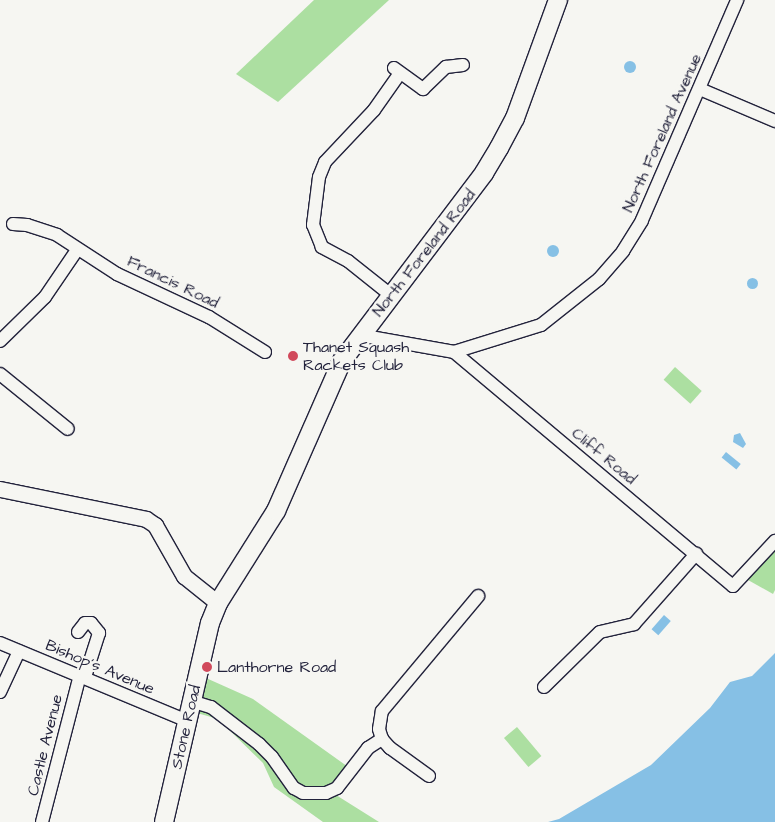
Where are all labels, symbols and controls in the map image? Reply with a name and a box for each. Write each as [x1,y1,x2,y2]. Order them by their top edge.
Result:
street label: North Foreland Avenue [618,51,706,215]
street label: North Foreland Road [368,186,480,320]
street label: Francis Road [124,252,222,312]
place label: Thanet Squash Rackets Club [303,337,409,375]
marker: Thanet Squash Rackets Club [287,350,299,362]
street label: Cliff Road [568,423,640,489]
street label: Bishop's Avenue [43,635,157,699]
place label: Lanthorne Road [217,657,336,677]
marker: Lanthorne Road [201,661,213,673]
street label: Stone Road [167,683,205,771]
street label: Castle Avenue [23,692,67,798]

